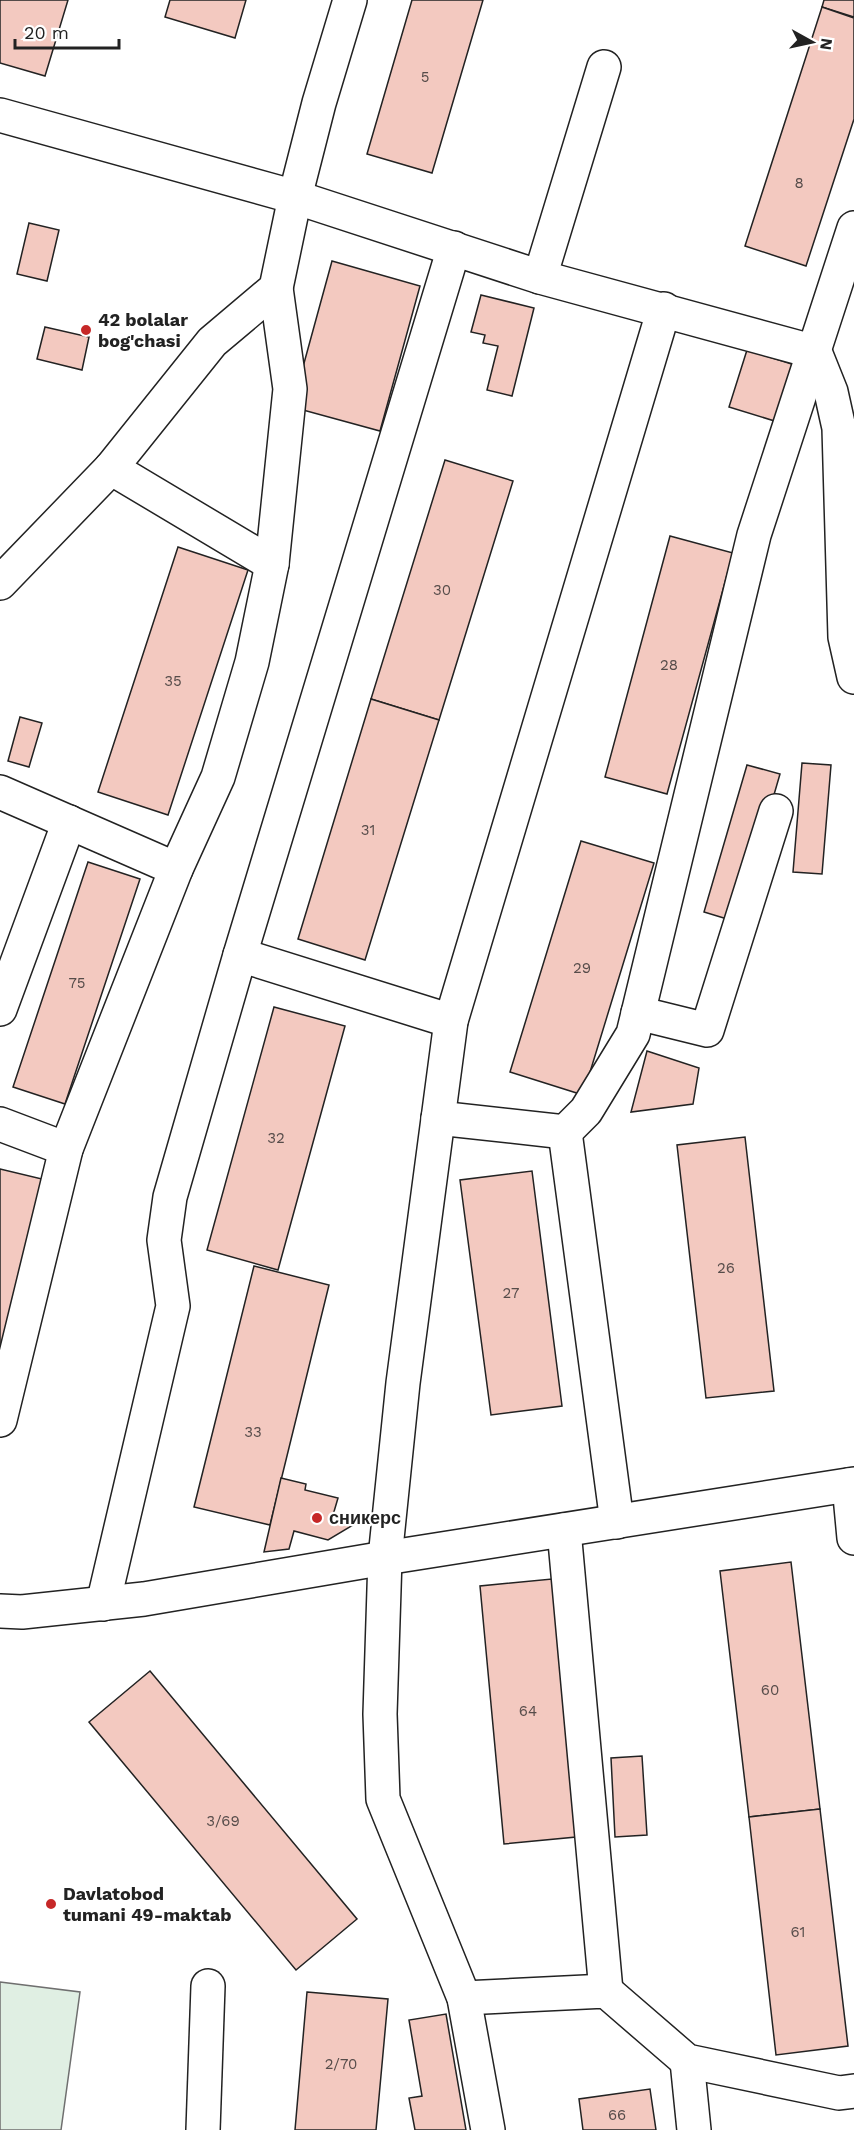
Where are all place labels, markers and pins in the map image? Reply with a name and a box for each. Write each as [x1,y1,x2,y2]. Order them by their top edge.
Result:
place label: 42 bolalar bog'chasi [98,309,188,351]
marker: 42 bolalar bog'chasi [79,323,93,337]
place label: сникерс [329,1507,401,1528]
marker: сникерс [310,1511,324,1525]
place label: Davlatobod tumani 49-maktab [63,1883,231,1925]
marker: Davlatobod tumani 49-maktab [44,1897,58,1911]

